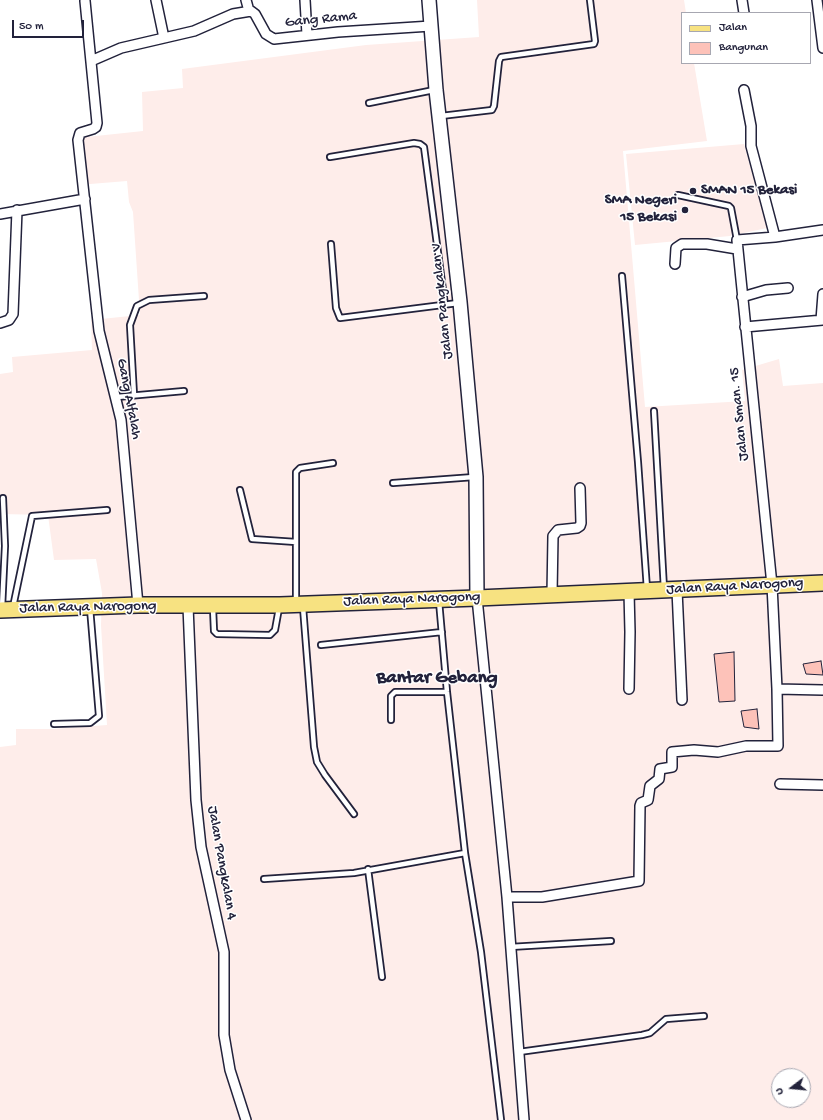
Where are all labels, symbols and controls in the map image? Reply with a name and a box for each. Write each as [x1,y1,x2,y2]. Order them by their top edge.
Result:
street label: Gang Rama [284,7,358,33]
scale bar [14,12,86,38]
legend [681,12,811,64]
text: 50 m [19,20,44,34]
text: Jalan [719,21,747,35]
text: Bangunan [719,41,768,55]
place label: SMAN 15 Bekasi [701,182,797,200]
marker: SMAN 15 Bekasi [688,186,698,196]
place label: SMA Negeri 15 Bekasi [605,192,677,227]
marker: SMA Negeri 15 Bekasi [680,205,690,215]
street label: Jalan Pangkalan V [428,242,458,360]
street label: Gang Alfalah [111,357,145,441]
street label: Jalan Sman. 15 [726,366,754,462]
street label: Jalan Raya Narogong [666,574,804,600]
street label: Jalan Raya Narogong [343,589,481,611]
street label: Jalan Raya Narogong [19,598,157,618]
district label: Bantar Gebang [376,668,498,690]
street label: Jalan Pangkalan 4 [202,805,240,921]
north arrow [771,1068,811,1108]
text: U [774,1086,787,1096]

